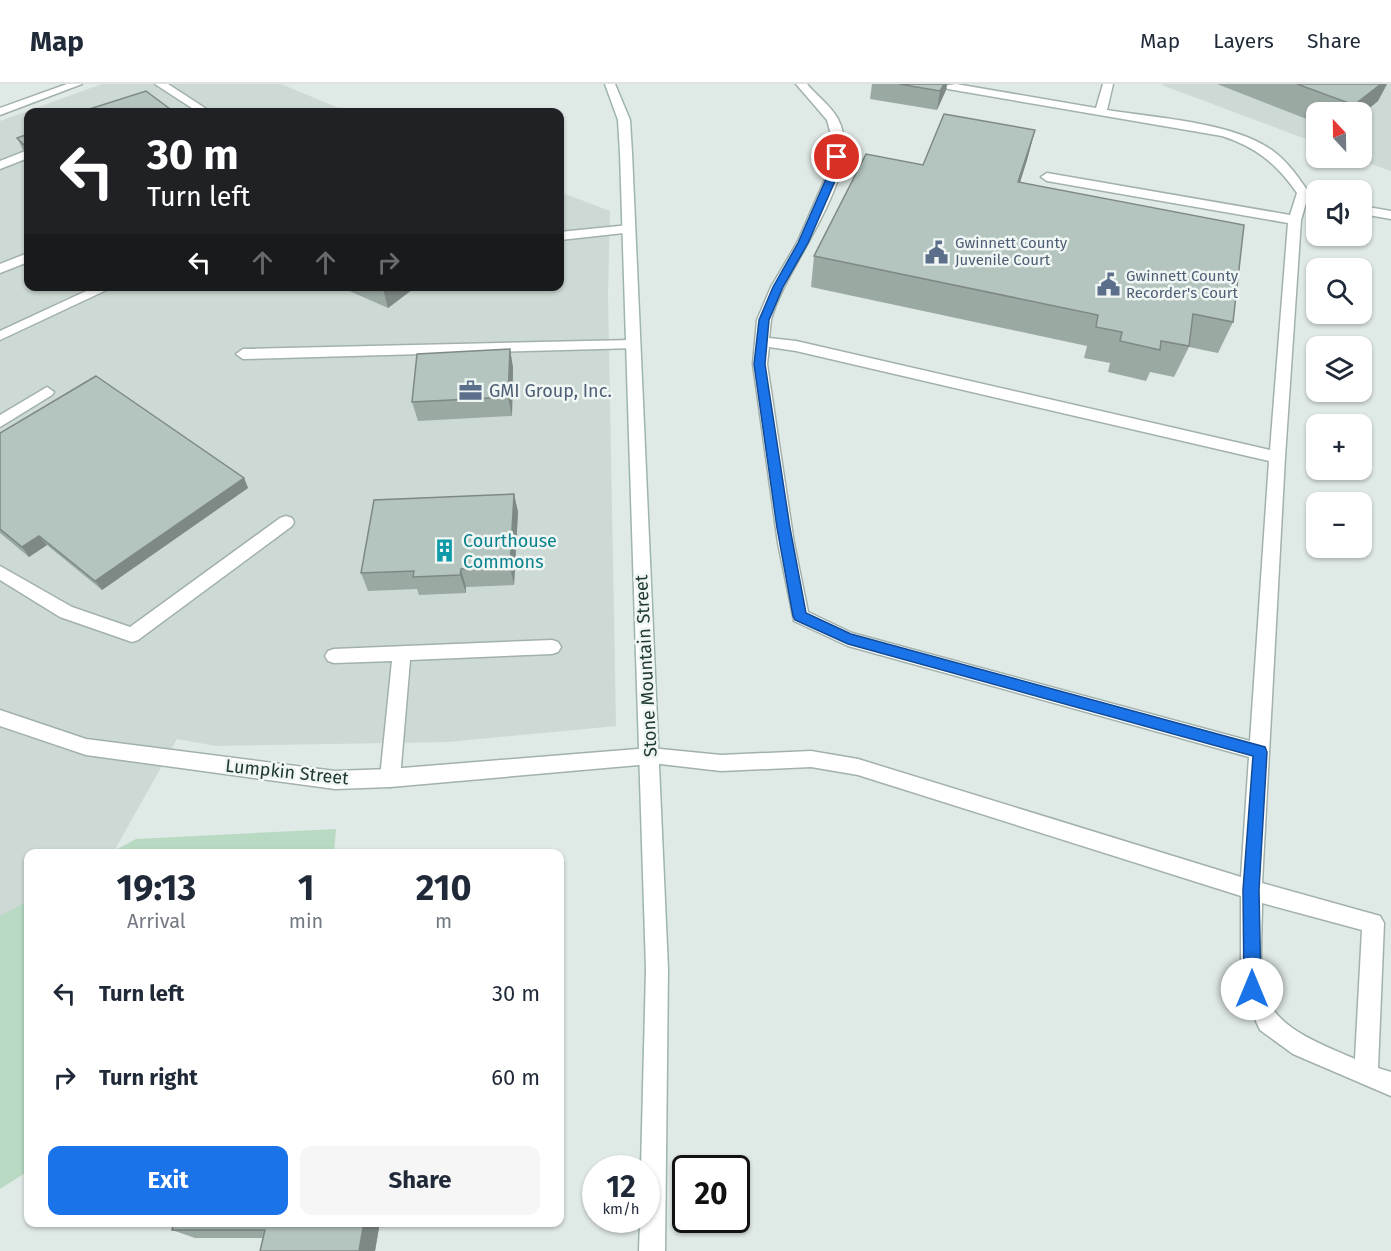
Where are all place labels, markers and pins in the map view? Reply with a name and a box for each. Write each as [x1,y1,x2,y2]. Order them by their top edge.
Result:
pin [811,131,862,182]
place label: Gwinnett County Juvenile Court [955,234,1068,269]
public building icon: Gwinnett County Juvenile Court [924,239,950,265]
place label: Gwinnett County Recorder's Court [1126,267,1239,302]
public building icon: Gwinnett County Recorder's Court [1095,272,1121,298]
office icon: GMI Group, Inc. [458,378,484,404]
place label: GMI Group, Inc. [489,380,612,402]
place label: Courthouse Commons [463,530,557,573]
building icon: Courthouse Commons [432,538,458,564]

